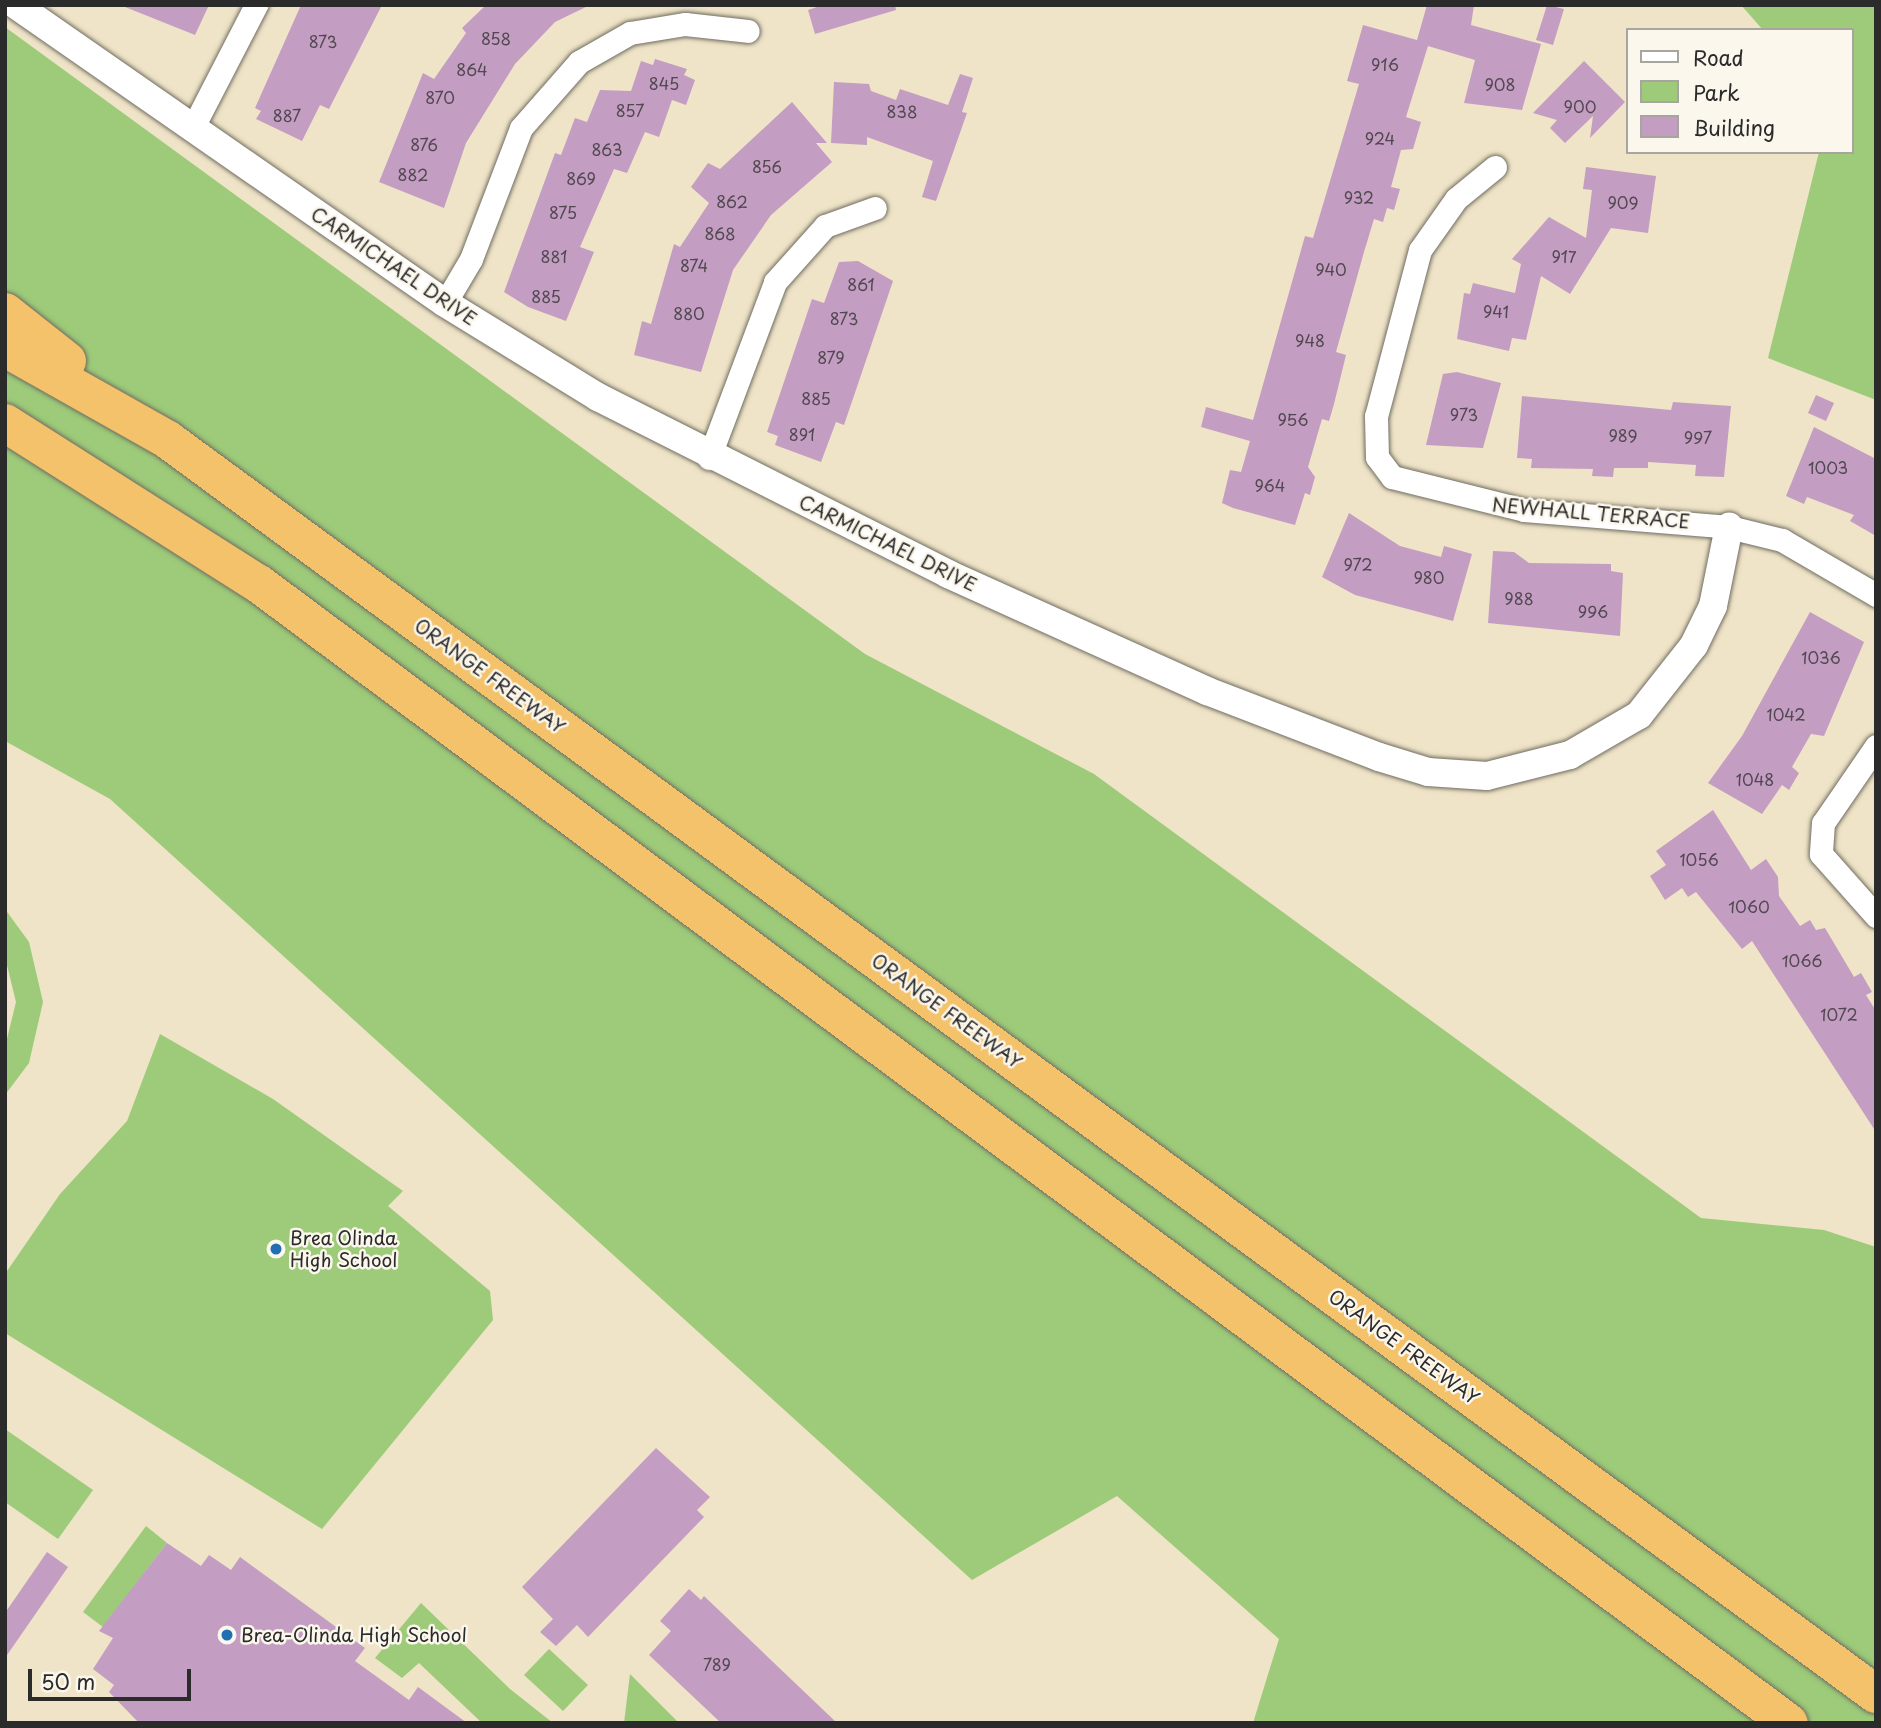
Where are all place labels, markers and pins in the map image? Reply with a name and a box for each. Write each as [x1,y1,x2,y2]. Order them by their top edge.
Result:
place label: Brea Olinda High School [290,1227,399,1271]
marker: Brea Olinda High School [268,1241,284,1257]
place label: Brea-Olinda High School [241,1624,467,1646]
marker: Brea-Olinda High School [219,1627,235,1643]

